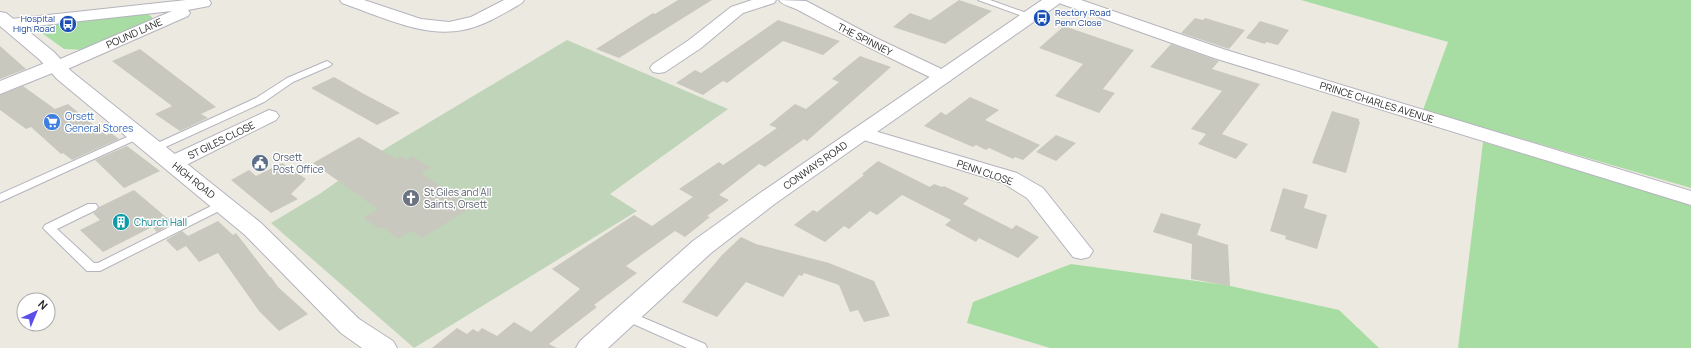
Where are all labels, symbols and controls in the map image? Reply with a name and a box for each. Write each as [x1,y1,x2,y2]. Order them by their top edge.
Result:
place label: Rectory Road Penn Close [1055,6,1111,29]
bus stop icon: Rectory Road Penn Close [1032,8,1052,28]
place label: Hospital High Road [13,12,55,35]
bus stop icon: Hospital High Road [58,14,78,34]
street label: POUND LANE [104,14,164,52]
street label: THE SPINNEY [835,19,895,59]
street label: PRINCE CHARLES AVENUE [1318,78,1436,126]
place label: Orsett General Stores [65,109,133,135]
supermarket icon: Orsett General Stores [42,112,62,132]
street label: ST GILES CLOSE [185,118,257,162]
street label: CONWAYS ROAD [780,137,850,192]
place label: Orsett Post Office [273,150,324,176]
public building icon: Orsett Post Office [250,153,270,173]
street label: PENN CLOSE [955,156,1015,188]
street label: HIGH ROAD [170,158,219,202]
place label: St Giles and All Saints, Orsett [424,185,491,211]
church icon: St Giles and All Saints, Orsett [401,188,421,208]
building icon: Church Hall [111,212,131,232]
place label: Church Hall [134,215,187,229]
north arrow [16,292,56,332]
text: N [35,296,51,313]

